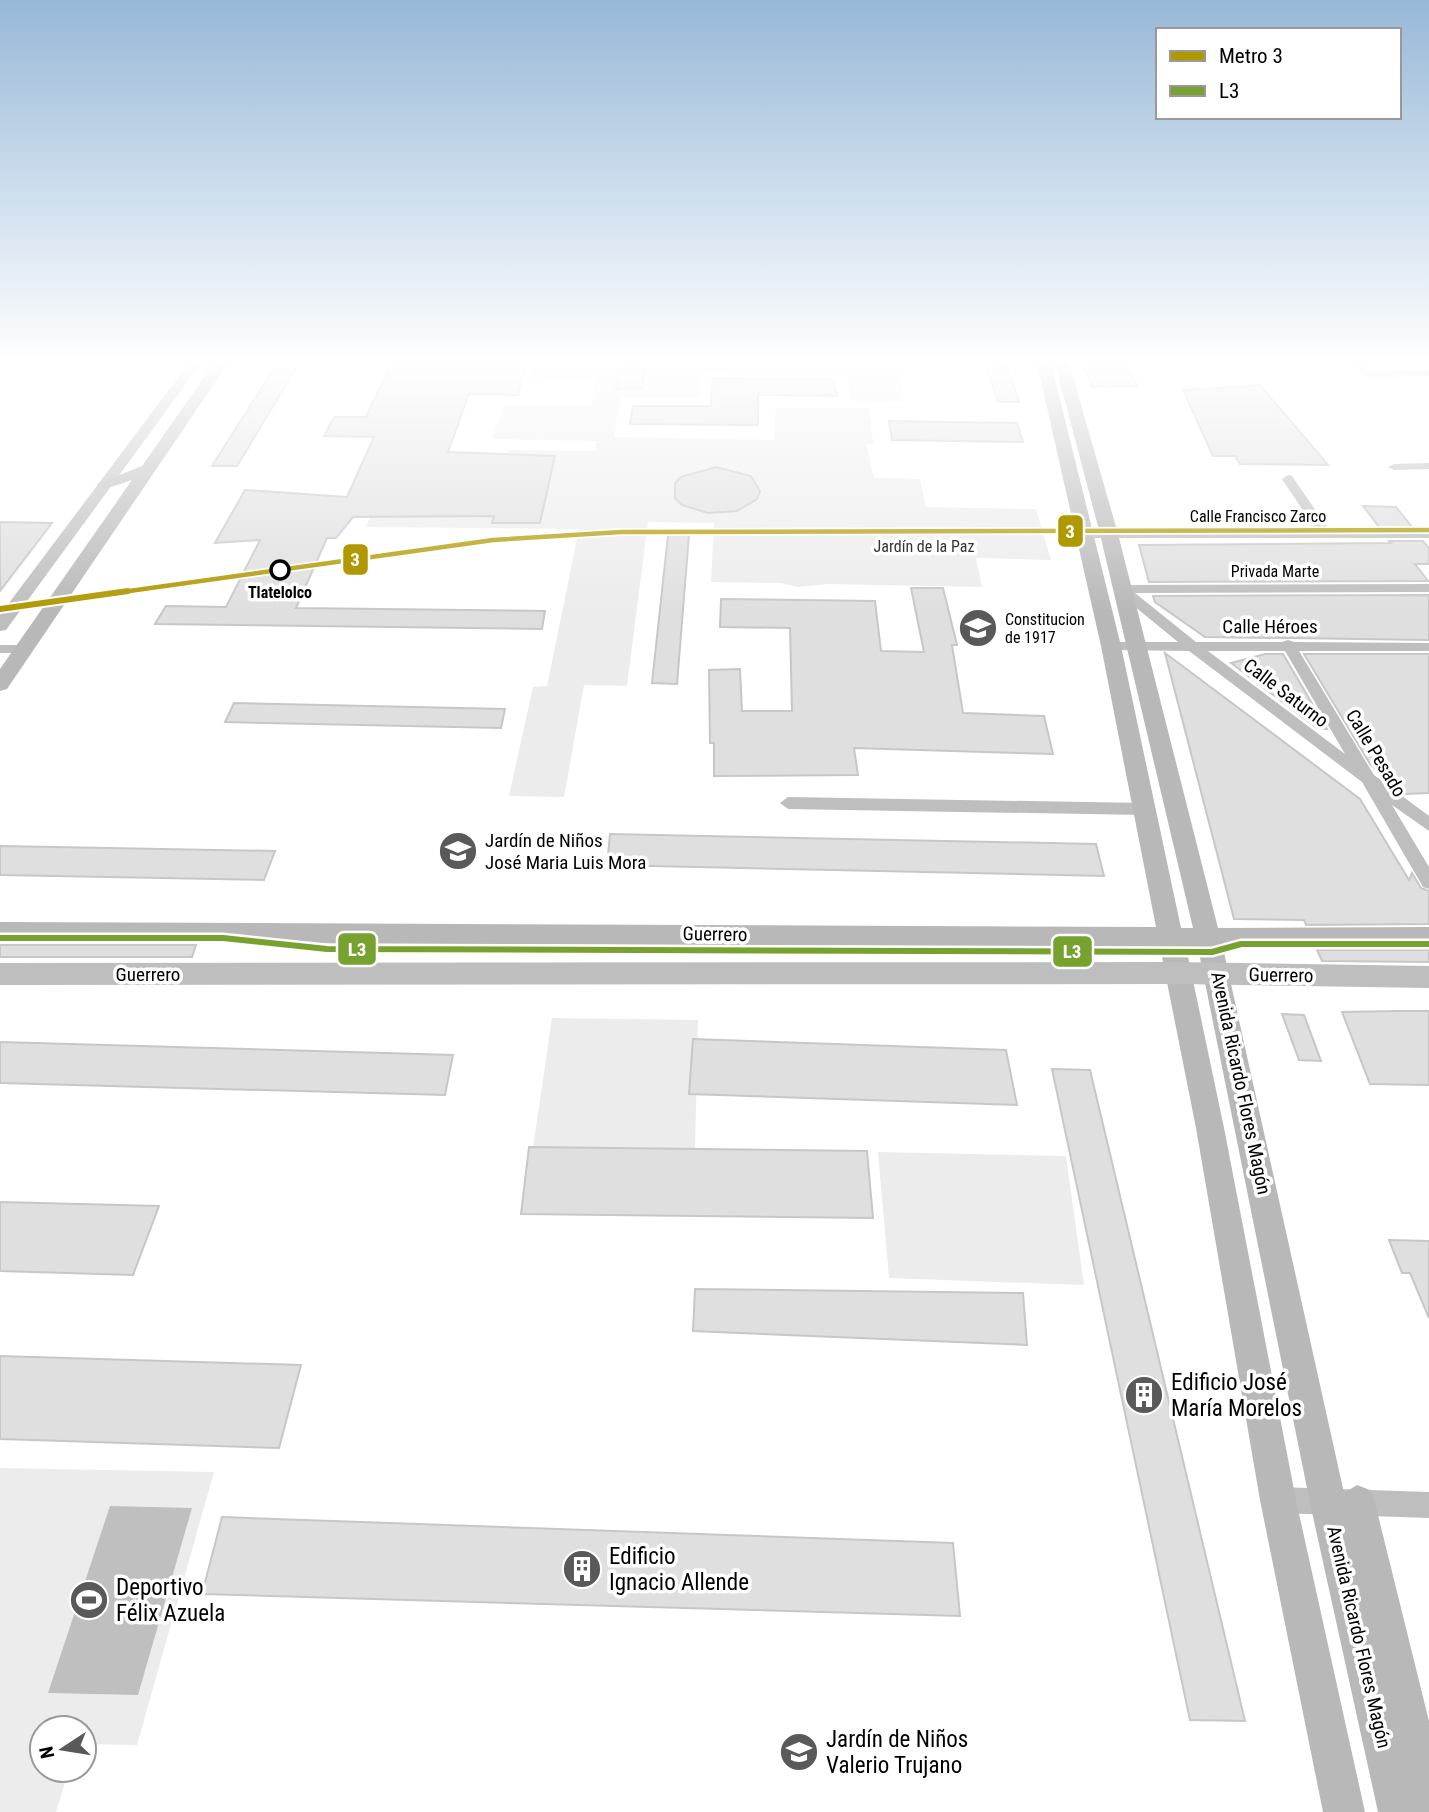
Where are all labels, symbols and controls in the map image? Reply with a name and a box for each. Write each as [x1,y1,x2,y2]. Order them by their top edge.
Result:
legend [1156,28,1401,119]
text: Metro 3 [1219,44,1283,68]
text: L3 [1219,79,1239,103]
street label: Calle Francisco Zarco [1190,507,1326,526]
line badge: 3 [1057,514,1084,548]
text: 3 [1065,520,1075,543]
park label: Jardín de la Paz [874,537,974,556]
line badge: 3 [342,543,369,576]
text: 3 [350,548,360,571]
marker: Tlatelolco [270,560,290,580]
street label: Privada Marte [1231,562,1319,581]
place label: Tlatelolco [248,583,312,602]
school or university icon: Constitucion de 1917 [957,607,999,649]
place label: Constitucion de 1917 [1005,610,1085,647]
street label: Calle Héroes [1222,615,1318,638]
street label: Calle Saturno [1239,654,1333,732]
street label: Calle Pesado [1341,705,1411,801]
place label: Jardín de Niños José Maria Luis Mora [485,829,646,874]
school or university icon: Jardín de Niños José Maria Luis Mora [437,830,479,872]
street label: Guerrero [682,922,748,946]
line badge: L3 [337,932,377,966]
line badge: L3 [1052,935,1093,968]
text: L3 [348,938,366,961]
text: L3 [1063,940,1081,963]
street label: Guerrero [116,963,180,986]
street label: Guerrero [1248,963,1314,987]
street label: Avenida Ricardo Flores Magón [1206,969,1276,1197]
place label: Edificio José María Morelos [1171,1369,1302,1422]
building icon: Edificio José María Morelos [1123,1374,1165,1416]
street label: Avenida Ricardo Flores Magón [1322,1524,1396,1750]
place label: Edificio Ignacio Allende [609,1543,749,1596]
building icon: Edificio Ignacio Allende [561,1548,603,1590]
place label: Deportivo Félix Azuela [116,1574,225,1627]
sports icon: Deportivo Félix Azuela [68,1579,110,1621]
north arrow [28,1714,98,1784]
place label: Jardín de Niños Valerio Trujano [826,1726,968,1779]
school or university icon: Jardín de Niños Valerio Trujano [778,1731,820,1773]
text: N [34,1744,59,1761]

